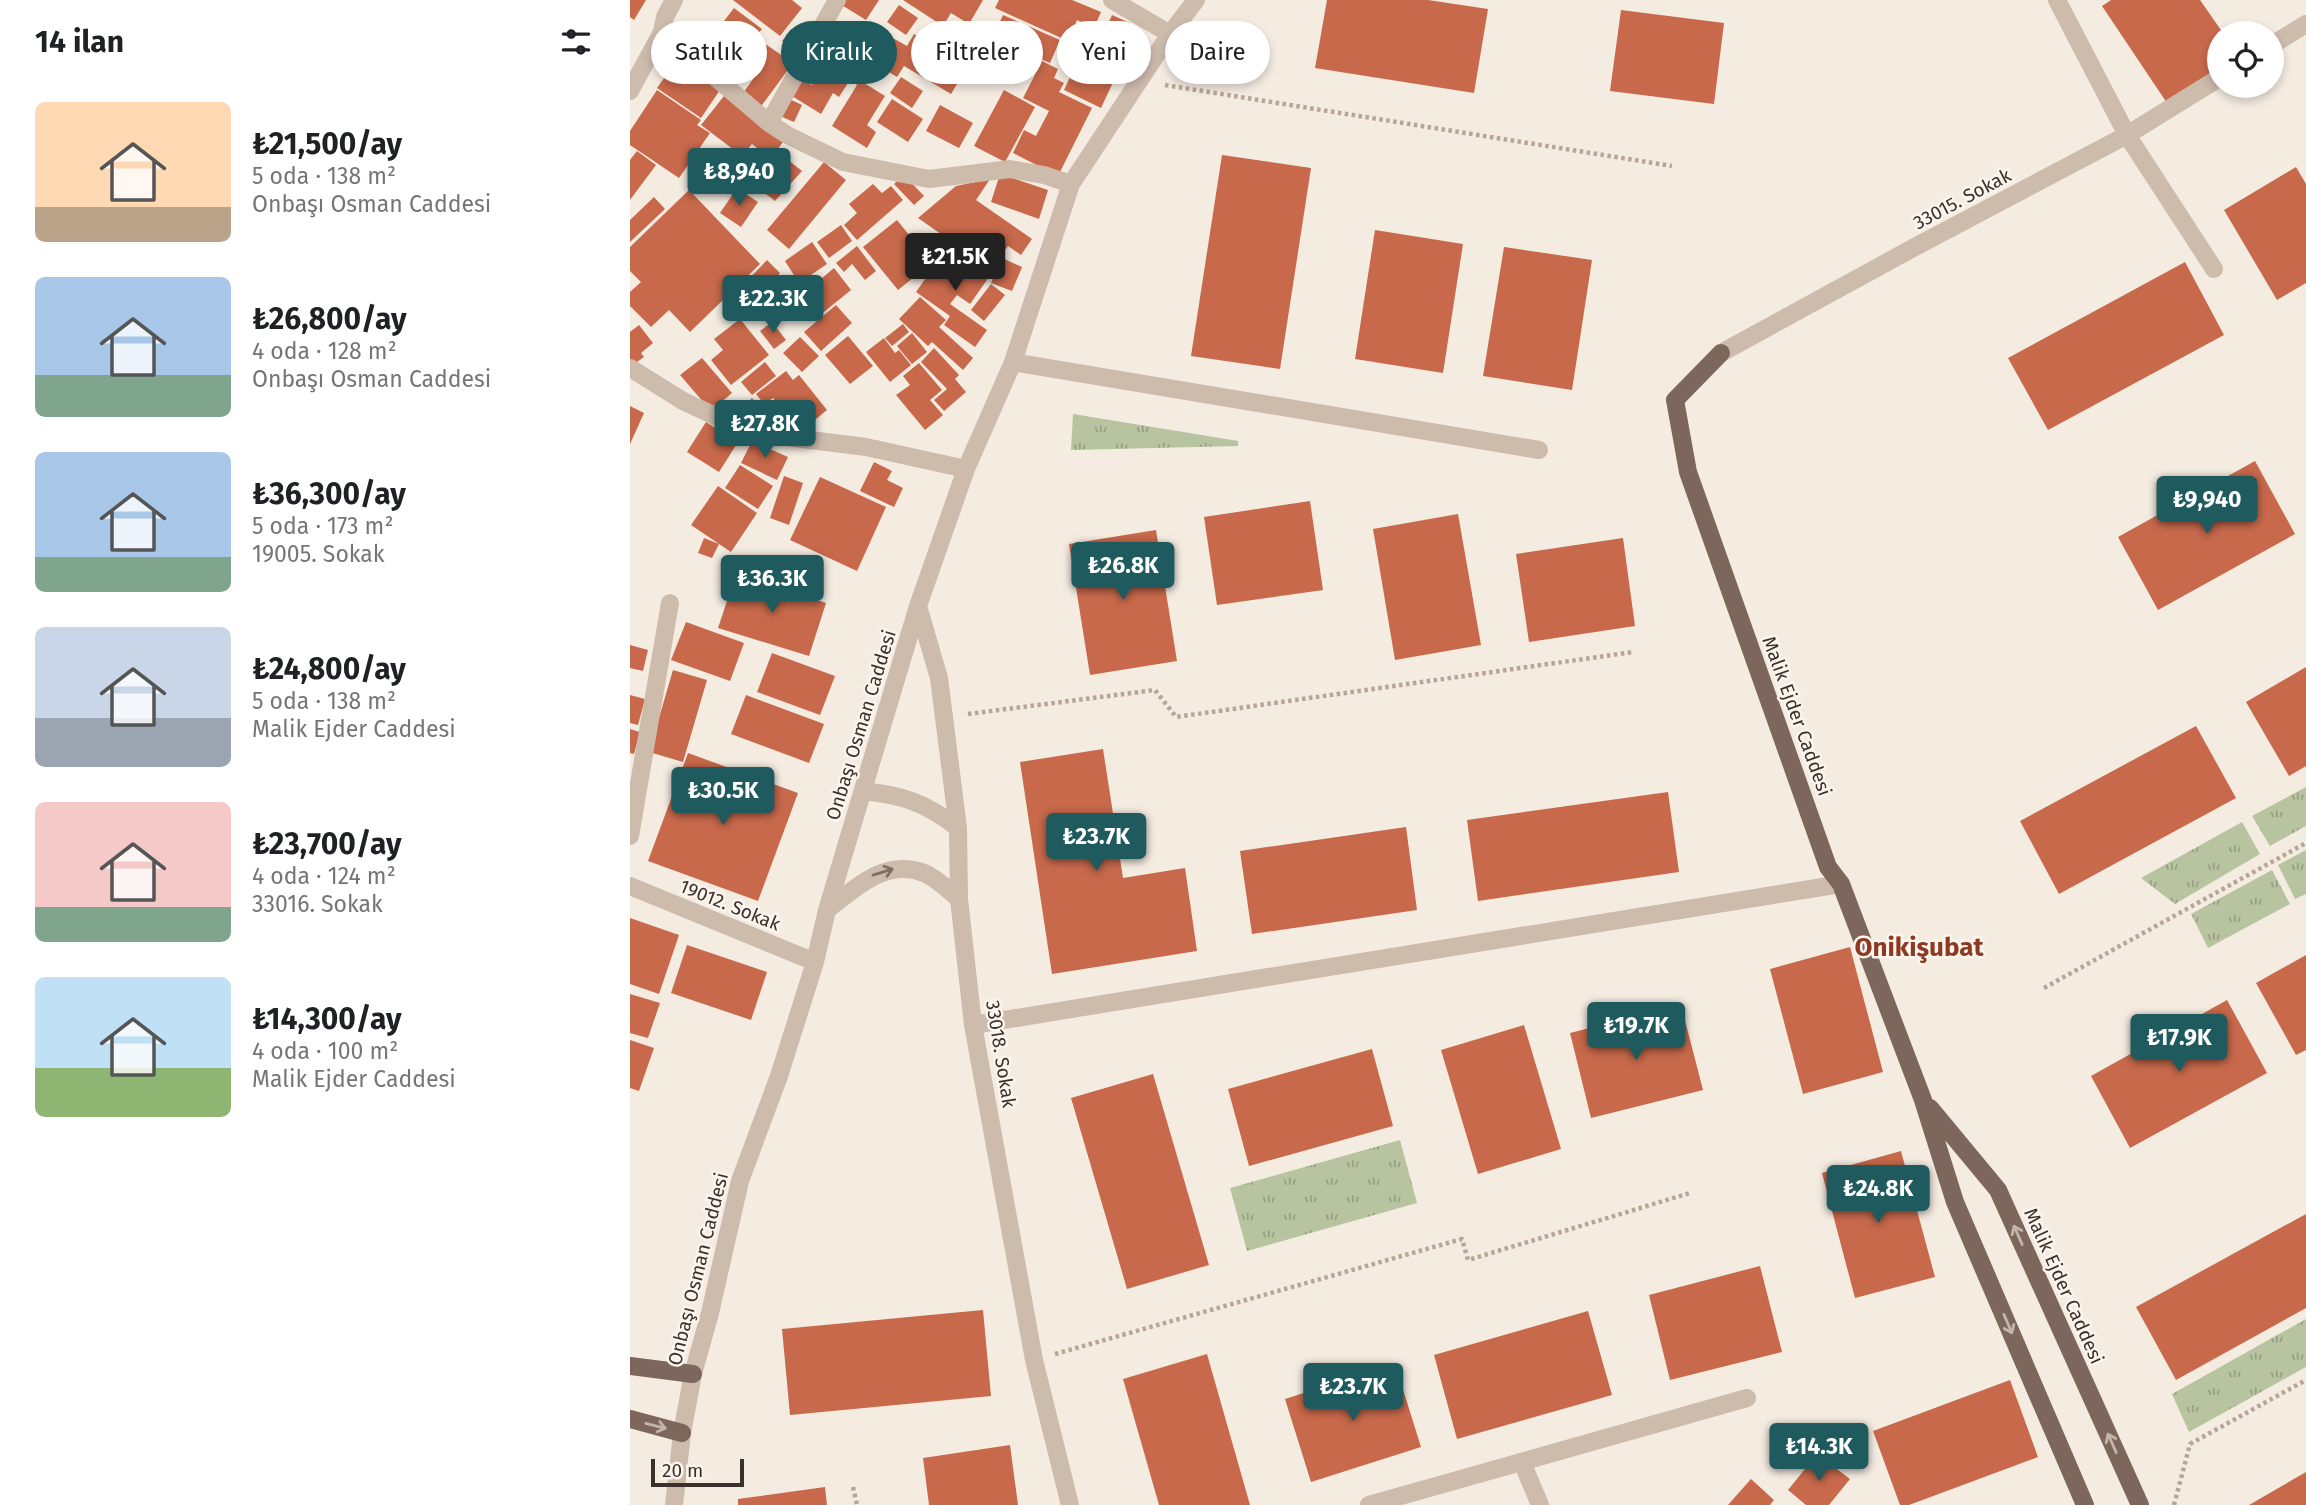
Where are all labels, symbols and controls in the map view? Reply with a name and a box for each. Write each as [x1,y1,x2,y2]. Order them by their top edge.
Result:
chip: Satılık [651,21,767,84]
chip: Kiralık [781,21,897,84]
chip: Filtreler [911,21,1043,84]
chip: Yeni [1057,21,1151,84]
chip: Daire [1165,21,1270,84]
map controls [2207,21,2284,98]
button: locate [2207,21,2284,98]
icon: filters [557,23,595,61]
text: 14 ilan [35,24,124,60]
text: ₺21,500/ay [252,126,402,162]
icon: home [91,130,175,214]
pin: ₺8,940 [682,148,796,208]
text: ₺8,940 [704,157,774,185]
text: 5 oda · 138 m² [252,162,396,190]
street label: 33015. Sokak [1909,164,2015,234]
text: Onbaşı Osman Caddesi [252,190,491,218]
pin: ₺21.5K [898,233,1012,293]
text: ₺21.5K [921,242,989,270]
pin: ₺22.3K [716,276,830,335]
text: ₺22.3K [738,284,808,312]
text: ₺26,800/ay [252,301,407,337]
icon: home [91,305,175,389]
text: 4 oda · 128 m² [252,337,397,365]
text: Onbaşı Osman Caddesi [252,365,491,393]
pin: ₺27.8K [708,400,822,460]
text: ₺27.8K [731,409,799,437]
text: ₺36,300/ay [252,476,406,512]
pin: ₺9,940 [2150,476,2264,536]
icon: home [91,480,175,564]
text: ₺9,940 [2172,485,2242,513]
text: 5 oda · 173 m² [252,512,393,540]
text: 19005. Sokak [252,540,385,568]
pin: ₺26.8K [1066,542,1180,602]
text: ₺26.8K [1087,551,1159,579]
pin: ₺36.3K [715,556,829,615]
text: ₺36.3K [737,564,807,592]
street label: Onbaşı Osman Caddesi [821,627,901,823]
street label: Malik Ejder Caddesi [1757,633,1837,799]
text: ₺24,800/ay [252,651,406,687]
icon: home [91,655,175,739]
text: 5 oda · 138 m² [252,687,396,715]
text: Malik Ejder Caddesi [252,715,456,743]
pin: ₺30.5K [666,768,780,827]
text: ₺30.5K [687,776,759,804]
pin: ₺23.7K [1039,814,1153,873]
text: ₺23.7K [1062,822,1130,850]
text: ₺23,700/ay [252,826,401,862]
icon: home [91,830,175,914]
text: 4 oda · 124 m² [252,862,396,890]
one-way arrow [872,865,894,878]
street label: 19012. Sokak [676,874,784,936]
text: 33016. Sokak [252,890,383,918]
district label: Onikişubat [1855,932,1984,963]
street label: 33018. Sokak [981,999,1021,1110]
text: ₺14,300/ay [252,1001,401,1037]
pin: ₺19.7K [1579,1002,1693,1062]
icon: home [91,1005,175,1089]
text: ₺19.7K [1603,1011,1669,1039]
pin: ₺17.9K [2122,1014,2236,1074]
text: ₺17.9K [2146,1023,2212,1051]
text: 4 oda · 100 m² [252,1037,398,1065]
text: Malik Ejder Caddesi [252,1065,456,1093]
pin: ₺24.8K [1821,1166,1935,1225]
street label: Onbaşı Osman Caddesi [663,1170,733,1368]
text: ₺24.8K [1843,1174,1913,1202]
street label: Malik Ejder Caddesi [2019,1204,2109,1368]
one-way arrow [2011,1225,2024,1247]
one-way arrow [2002,1313,2015,1335]
pin: ₺23.7K [1296,1364,1410,1423]
text: ₺23.7K [1319,1372,1387,1400]
one-way arrow [644,1420,667,1433]
pin: ₺14.3K [1762,1424,1876,1483]
text: ₺14.3K [1785,1432,1853,1460]
one-way arrow [2105,1433,2118,1454]
scale bar [651,1456,744,1488]
text: 20 m [662,1459,703,1482]

